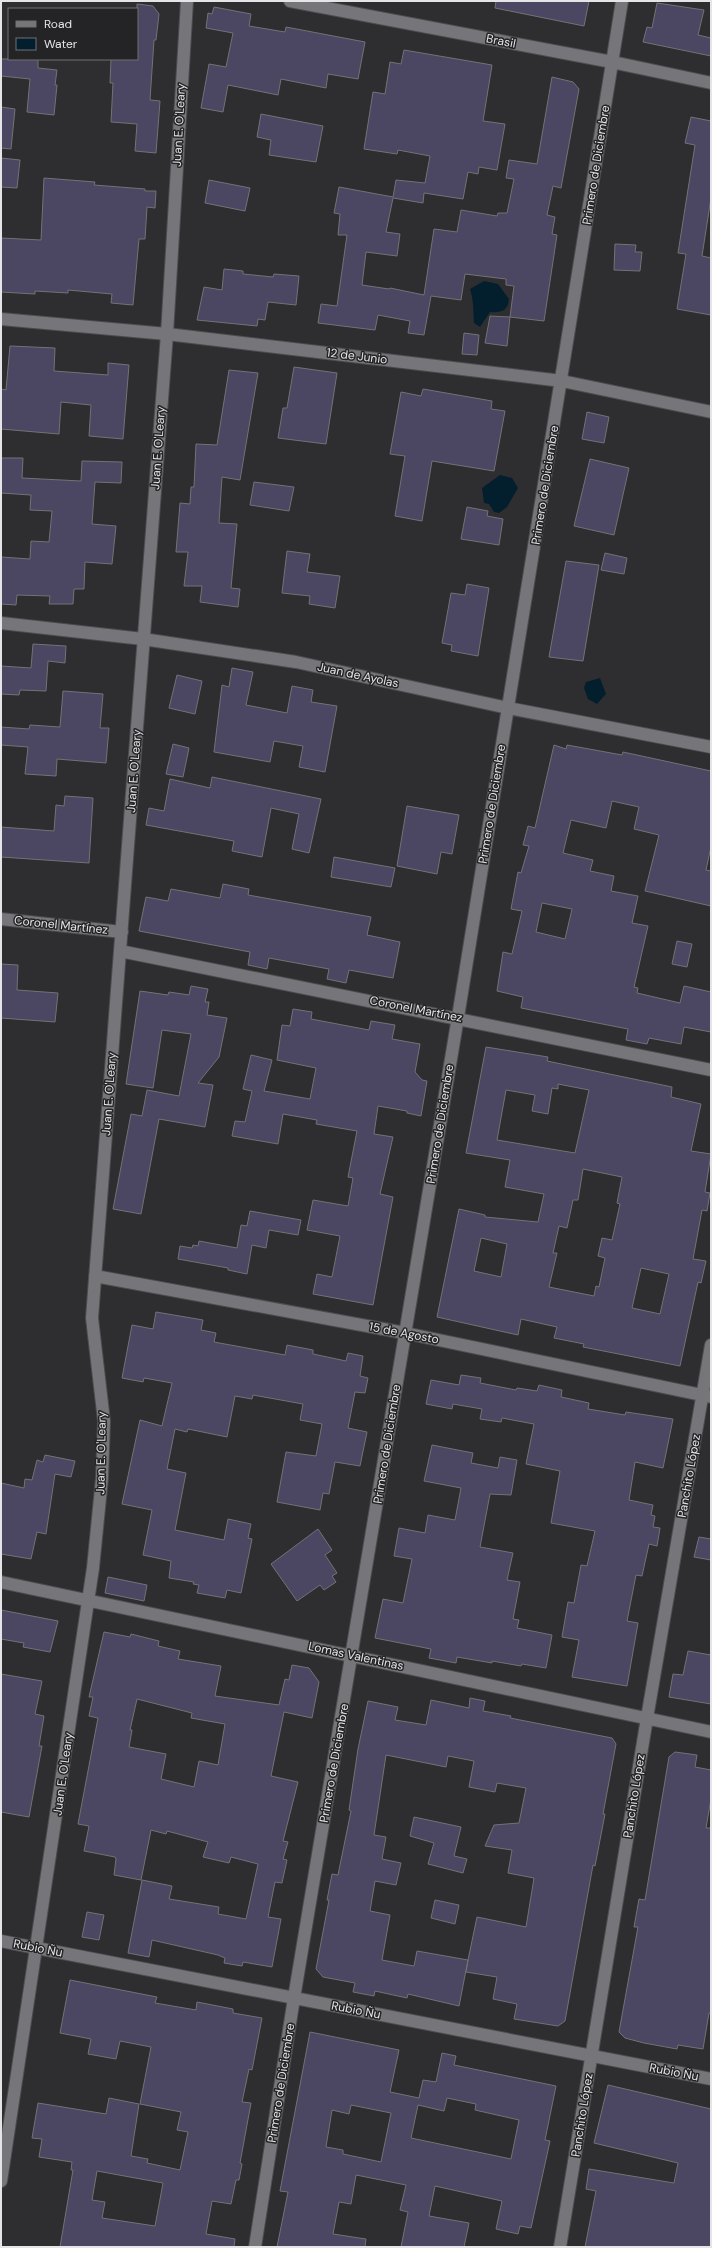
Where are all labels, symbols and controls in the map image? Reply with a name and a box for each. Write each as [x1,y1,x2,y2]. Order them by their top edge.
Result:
legend [8,8,138,60]
text: Road [44,16,72,32]
street label: Brasil [485,30,517,52]
text: Water [44,36,78,52]
street label: Juan E. O'Leary [169,83,189,167]
street label: Primero de Diciembre [579,104,613,226]
street label: 12 de Junio [326,344,388,368]
street label: Juan E. O'Leary [147,405,169,490]
street label: Primero de Diciembre [528,424,562,546]
street label: Juan de Ayolas [316,659,400,691]
street label: Juan E. O'Leary [123,728,145,813]
street label: Primero de Diciembre [475,743,509,865]
street label: Coronel Martínez [13,912,109,938]
street label: Coronel Martínez [368,992,464,1026]
street label: Juan E. O'Leary [98,1051,120,1136]
street label: Primero de Diciembre [423,1063,457,1185]
street label: 15 de Agosto [368,1318,440,1348]
street label: Primero de Diciembre [370,1383,404,1505]
street label: Juan E. O'Leary [92,1411,110,1495]
street label: Panchito López [674,1433,704,1519]
street label: Lomas Valentinas [307,1638,405,1674]
street label: Primero de Diciembre [316,1702,352,1824]
street label: Juan E. O'Leary [49,1731,77,1816]
street label: Panchito López [619,1753,649,1839]
street label: Rubio Ñu [12,1935,64,1961]
street label: Rubio Ñu [330,1997,382,2023]
street label: Primero de Diciembre [264,2022,298,2144]
street label: Rubio Ñu [648,2059,700,2085]
street label: Panchito López [567,2072,597,2158]

